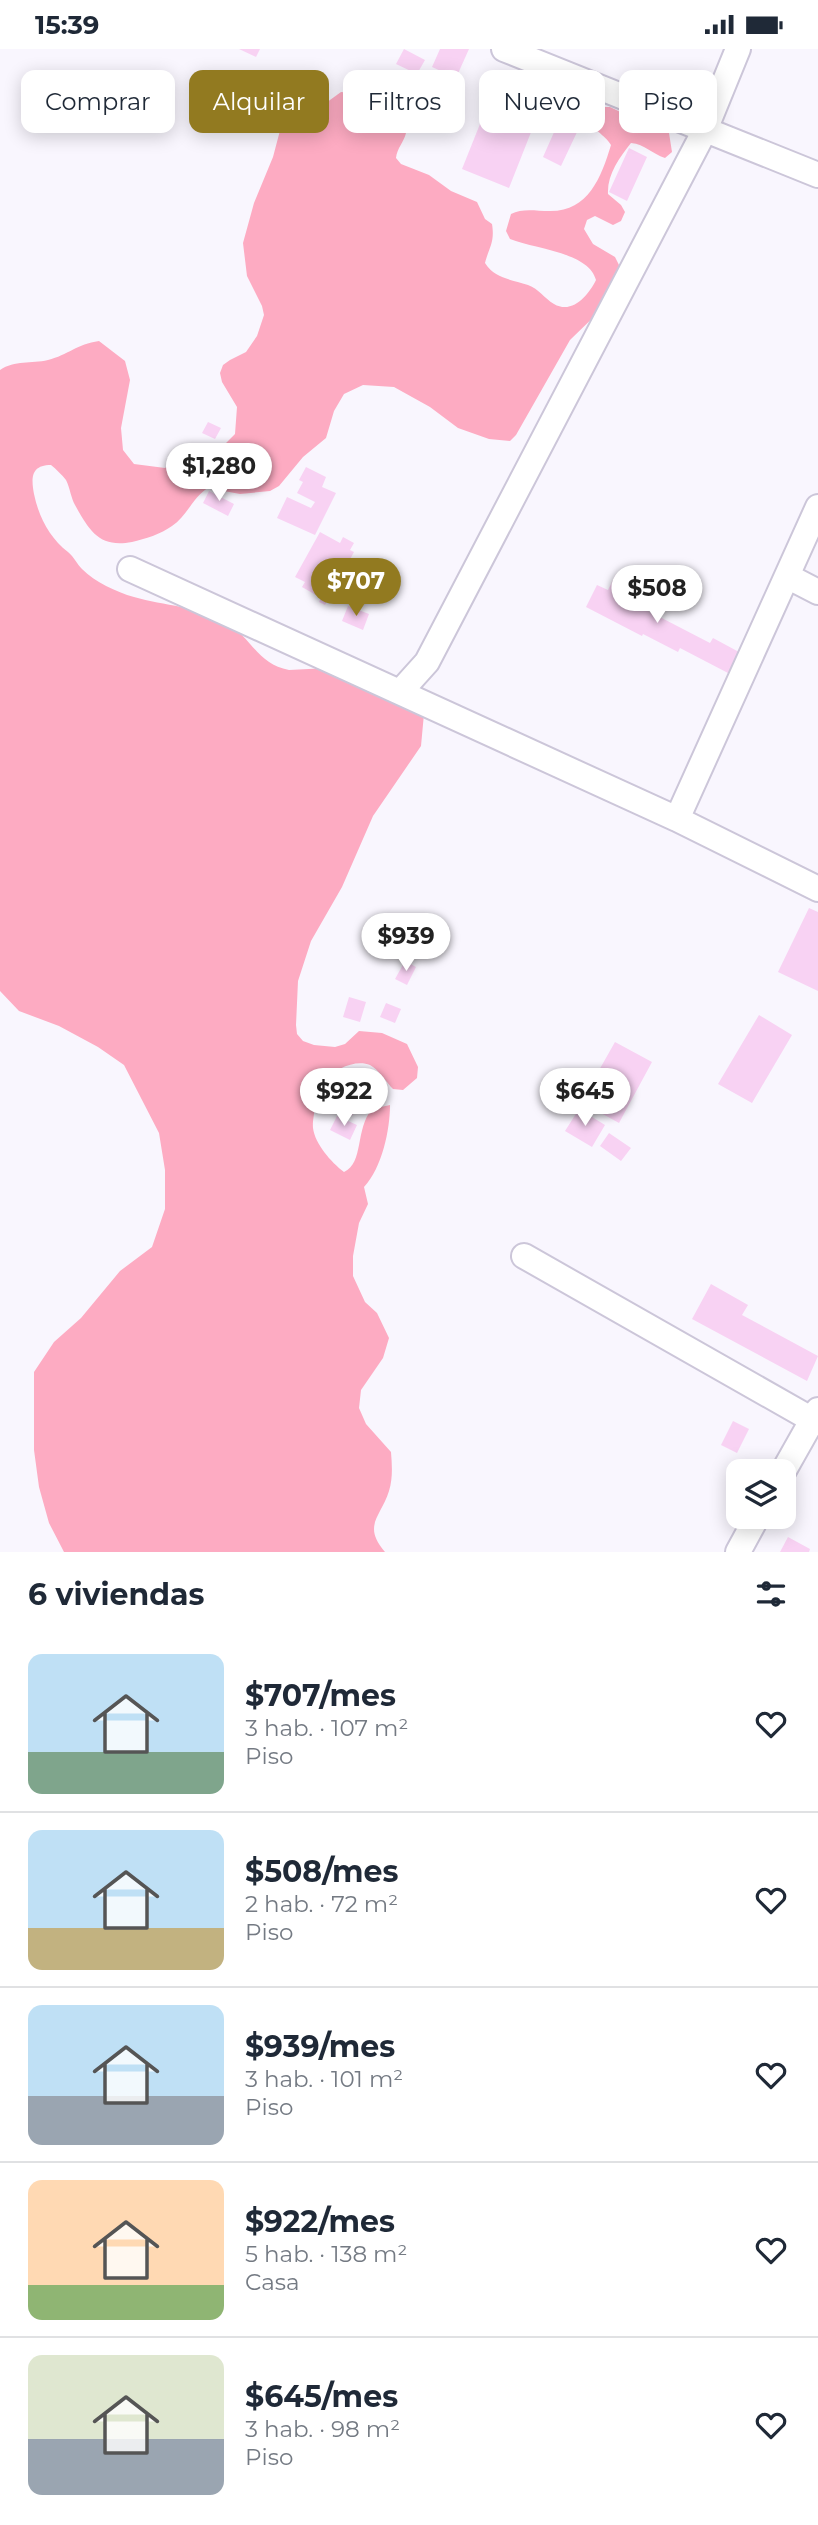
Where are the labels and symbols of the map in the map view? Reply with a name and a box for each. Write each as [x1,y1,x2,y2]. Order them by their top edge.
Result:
pin: $1,280 [162,443,276,503]
pin: $707 [315,559,397,618]
pin: $508 [616,565,698,625]
pin: $939 [365,913,447,973]
pin: $922 [303,1069,385,1128]
pin: $645 [544,1069,626,1128]

